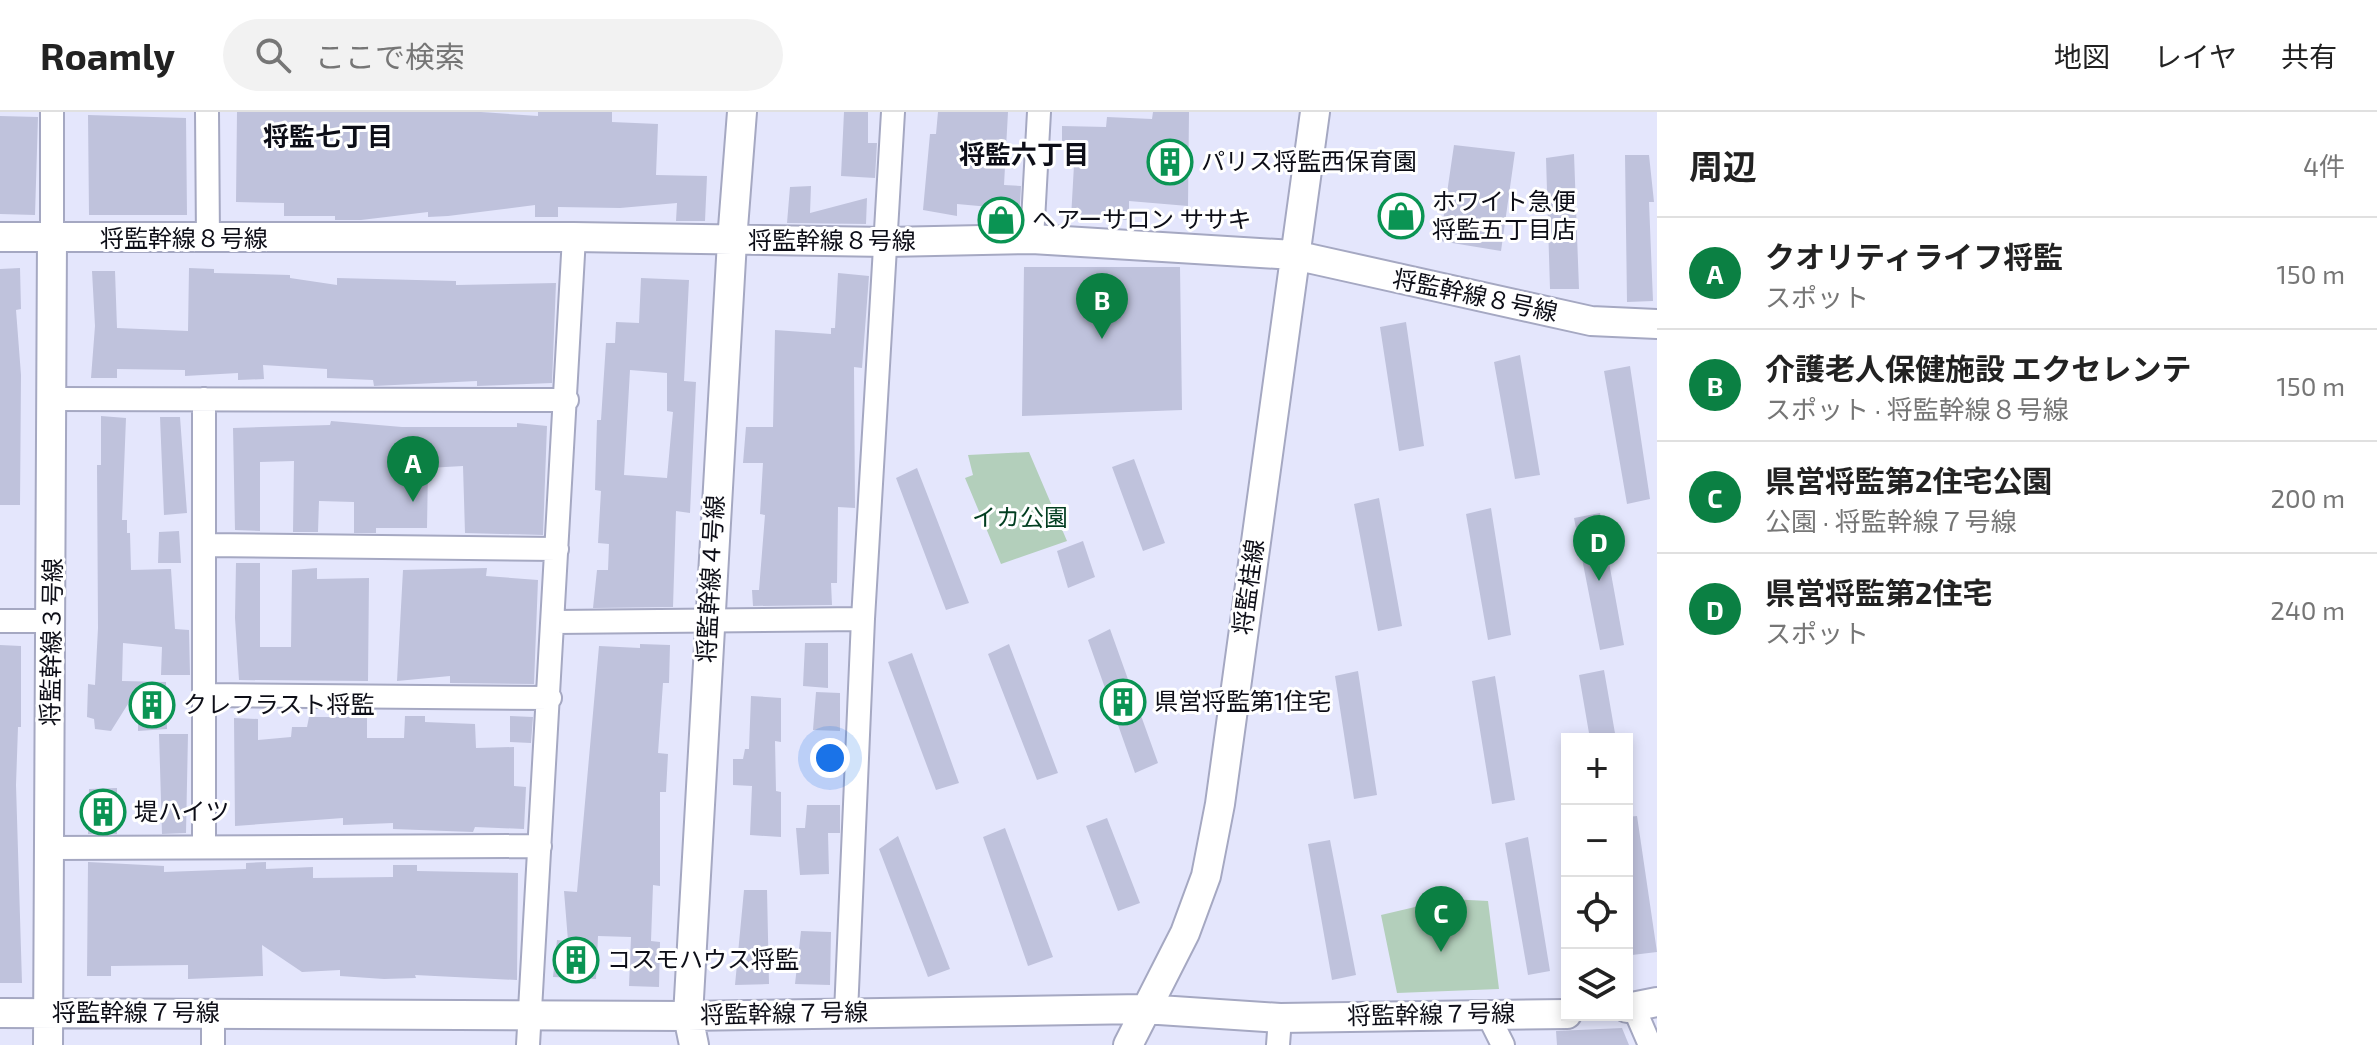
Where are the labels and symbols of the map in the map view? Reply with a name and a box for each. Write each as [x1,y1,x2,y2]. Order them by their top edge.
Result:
district label: 将監七丁目 [263,120,393,151]
district label: 将監六丁目 [959,138,1089,169]
building icon: パリス将監西保育園 [1146,138,1194,186]
place label: パリス将監西保育園 [1201,146,1417,175]
place label: ホワイト急便 将監五丁目店 [1432,186,1576,243]
shop icon: ホワイト急便 将監五丁目店 [1377,192,1425,240]
shop icon: ヘアーサロン ササキ [977,196,1025,244]
place label: ヘアーサロン ササキ [1032,204,1251,233]
street label: 将監幹線８号線 [100,223,268,252]
street label: 将監幹線８号線 [748,225,916,254]
street label: 将監幹線８号線 [1390,263,1560,326]
pin: B [1076,273,1128,339]
pin: A [387,436,439,502]
street label: 将監幹線４号線 [691,494,728,664]
park label: イカ公園 [972,502,1068,531]
pin: D [1573,515,1625,581]
street label: 将監桂線 [1226,537,1269,636]
street label: 将監幹線３号線 [35,558,66,726]
building icon: 県営将監第1住宅 [1099,678,1147,726]
building icon: クレフラスト将監 [128,681,176,729]
place label: 県営将監第1住宅 [1154,686,1332,715]
place label: クレフラスト将監 [183,689,375,718]
your location [810,738,850,778]
building icon: 堤ハイツ [79,788,127,836]
place label: 堤ハイツ [134,796,230,825]
pin: C [1415,886,1467,952]
building icon: コスモハウス将監 [552,936,600,984]
place label: コスモハウス将監 [607,944,799,973]
street label: 将監幹線７号線 [52,997,220,1026]
street label: 将監幹線７号線 [700,997,868,1028]
street label: 将監幹線７号線 [1347,998,1515,1029]

